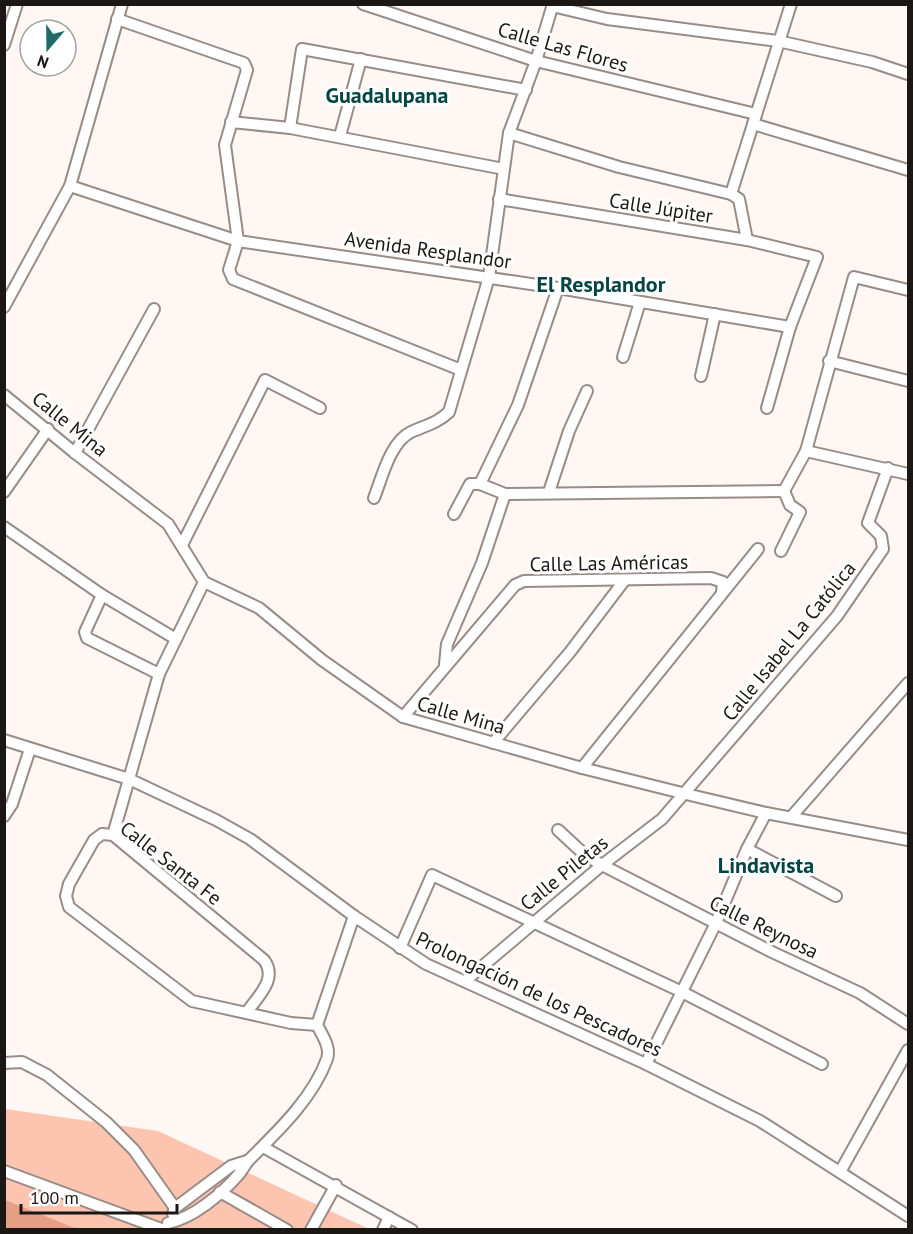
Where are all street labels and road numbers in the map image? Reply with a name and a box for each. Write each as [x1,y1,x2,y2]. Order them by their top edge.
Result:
street label: Calle Las Flores [495,16,631,78]
street label: Calle Júpiter [607,187,715,229]
street label: Avenida Resplandor [343,225,513,275]
street label: Calle Mina [27,386,113,462]
street label: Calle Las Américas [529,549,689,577]
street label: Calle Isabel La Católica [717,556,861,726]
street label: Calle Mina [414,690,508,740]
street label: Calle Santa Fe [115,815,227,911]
street label: Calle Piletas [515,830,613,916]
street label: Calle Reynosa [705,889,823,965]
street label: Prolongación de los Pescadores [412,925,666,1063]

